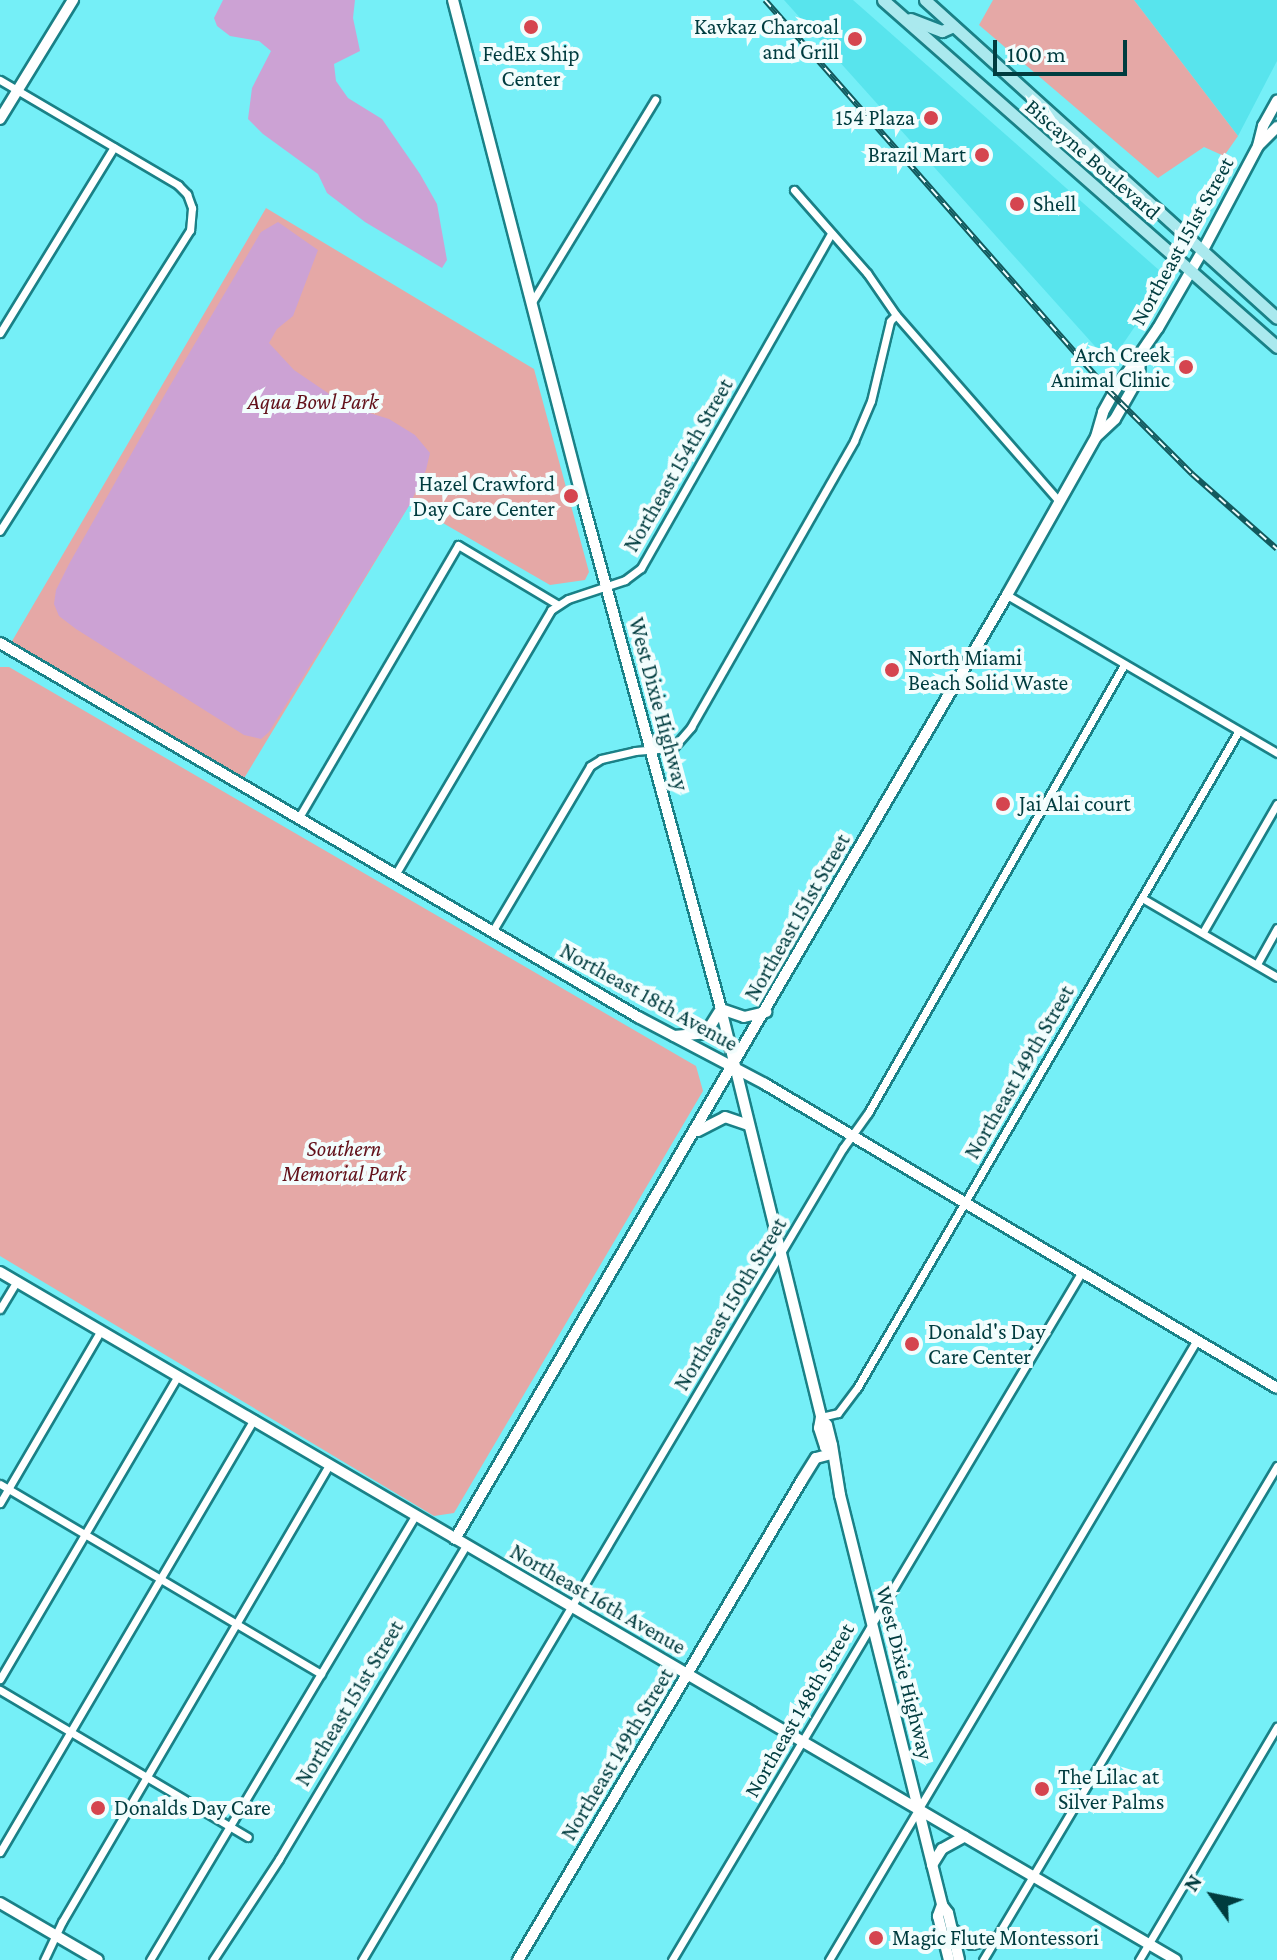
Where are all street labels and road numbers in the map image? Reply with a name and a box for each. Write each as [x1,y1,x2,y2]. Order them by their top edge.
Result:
street label: Biscayne Boulevard [1020,93,1166,225]
street label: Northeast 151st Street [1125,152,1239,330]
street label: Northeast 154th Street [618,374,738,556]
street label: West Dixie Highway [623,615,695,793]
street label: Northeast 151st Street [738,829,856,1005]
street label: Northeast 18th Avenue [556,937,742,1057]
street label: Northeast 149th Street [958,980,1080,1164]
street label: Northeast 150th Street [668,1213,792,1395]
street label: Northeast 16th Avenue [505,1538,691,1660]
street label: West Dixie Highway [871,1583,939,1763]
street label: Northeast 151st Street [289,1615,409,1791]
street label: Northeast 148th Street [738,1618,860,1802]
street label: Northeast 149th Street [555,1663,679,1845]

